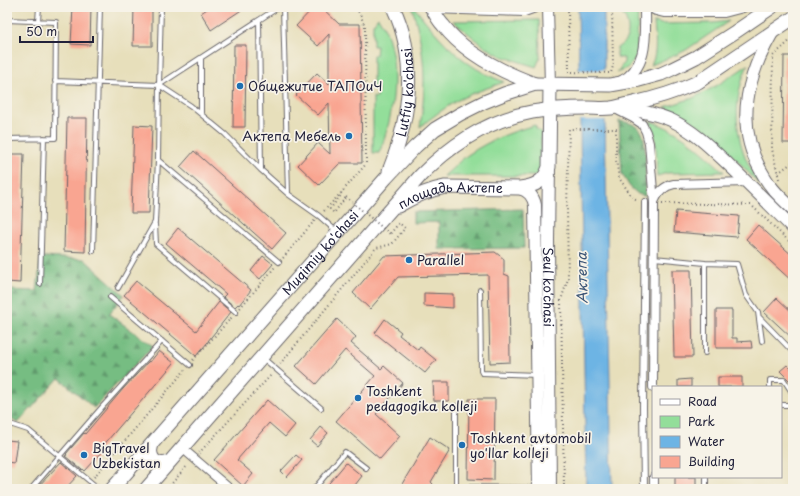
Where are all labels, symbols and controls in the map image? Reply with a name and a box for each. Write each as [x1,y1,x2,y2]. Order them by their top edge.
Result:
scale bar [20,18,93,44]
text: 50 m [26,22,57,40]
street label: Lutfiy ko'chasi [391,47,418,139]
place label: Общежитие ТАПОиЧ [248,76,383,95]
marker: Общежитие ТАПОиЧ [235,81,245,91]
place label: Актепа Мебель [242,126,341,145]
marker: Актепа Мебель [344,131,354,141]
street label: площадь Актепе [394,177,503,213]
street label: Muqimiy ko'chasi [277,206,363,299]
street label: Seul ko'chasi [539,247,559,327]
place label: Parallel [417,250,464,269]
water label: Актепа [571,252,592,304]
marker: Parallel [404,255,414,265]
place label: Toshkent pedagogika kolleji [366,381,477,415]
legend [652,386,782,478]
text: Road [688,392,717,410]
marker: Toshkent pedagogika kolleji [353,393,363,403]
text: Park [688,412,715,430]
place label: Toshkent avtomobil yo'llar kolleji [470,428,591,462]
text: Water [688,432,725,450]
place label: BigTravel Uzbekistan [92,438,161,472]
marker: Toshkent avtomobil yo'llar kolleji [457,440,467,450]
marker: BigTravel Uzbekistan [79,450,89,460]
text: Building [688,452,735,470]

